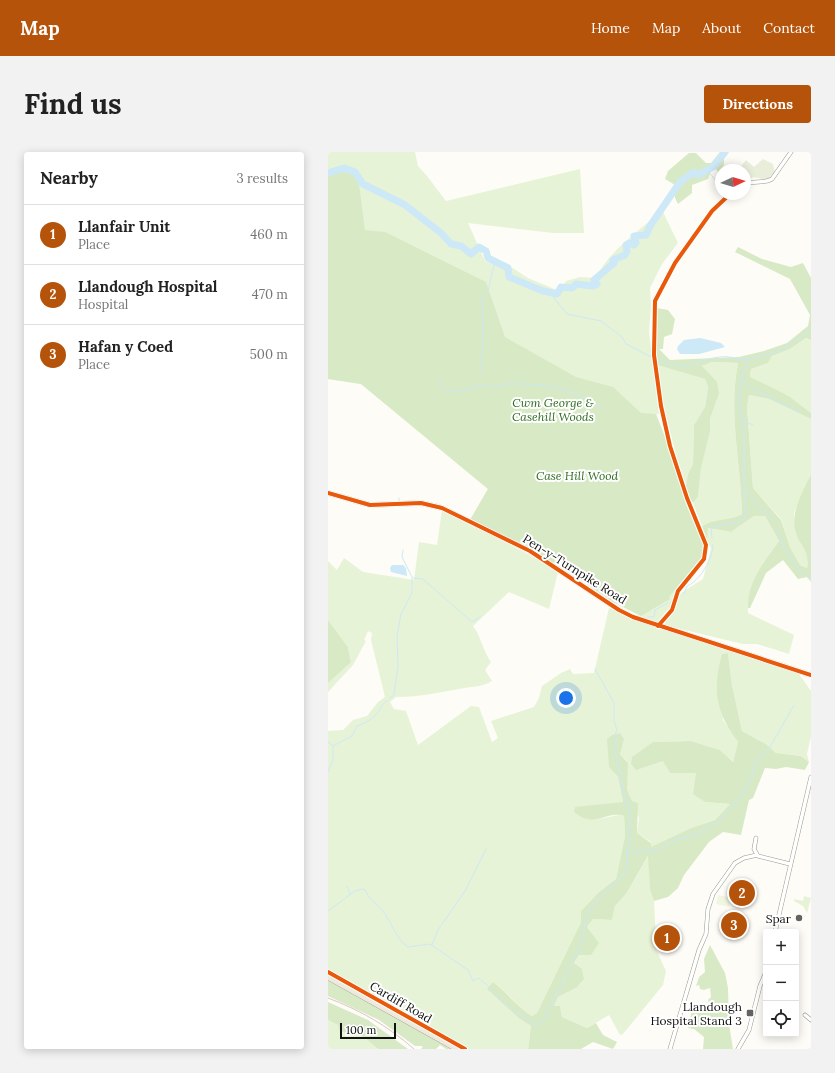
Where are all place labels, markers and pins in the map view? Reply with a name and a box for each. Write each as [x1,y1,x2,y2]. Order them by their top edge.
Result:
pin: 2 [729,878,755,908]
pin: 3 [721,910,747,940]
place label: Spar [766,911,792,926]
marker: Spar [794,913,804,923]
pin: 1 [654,923,680,953]
place label: Llandough Hospital Stand 3 [650,999,742,1028]
marker: Llandough Hospital Stand 3 [745,1008,755,1018]

